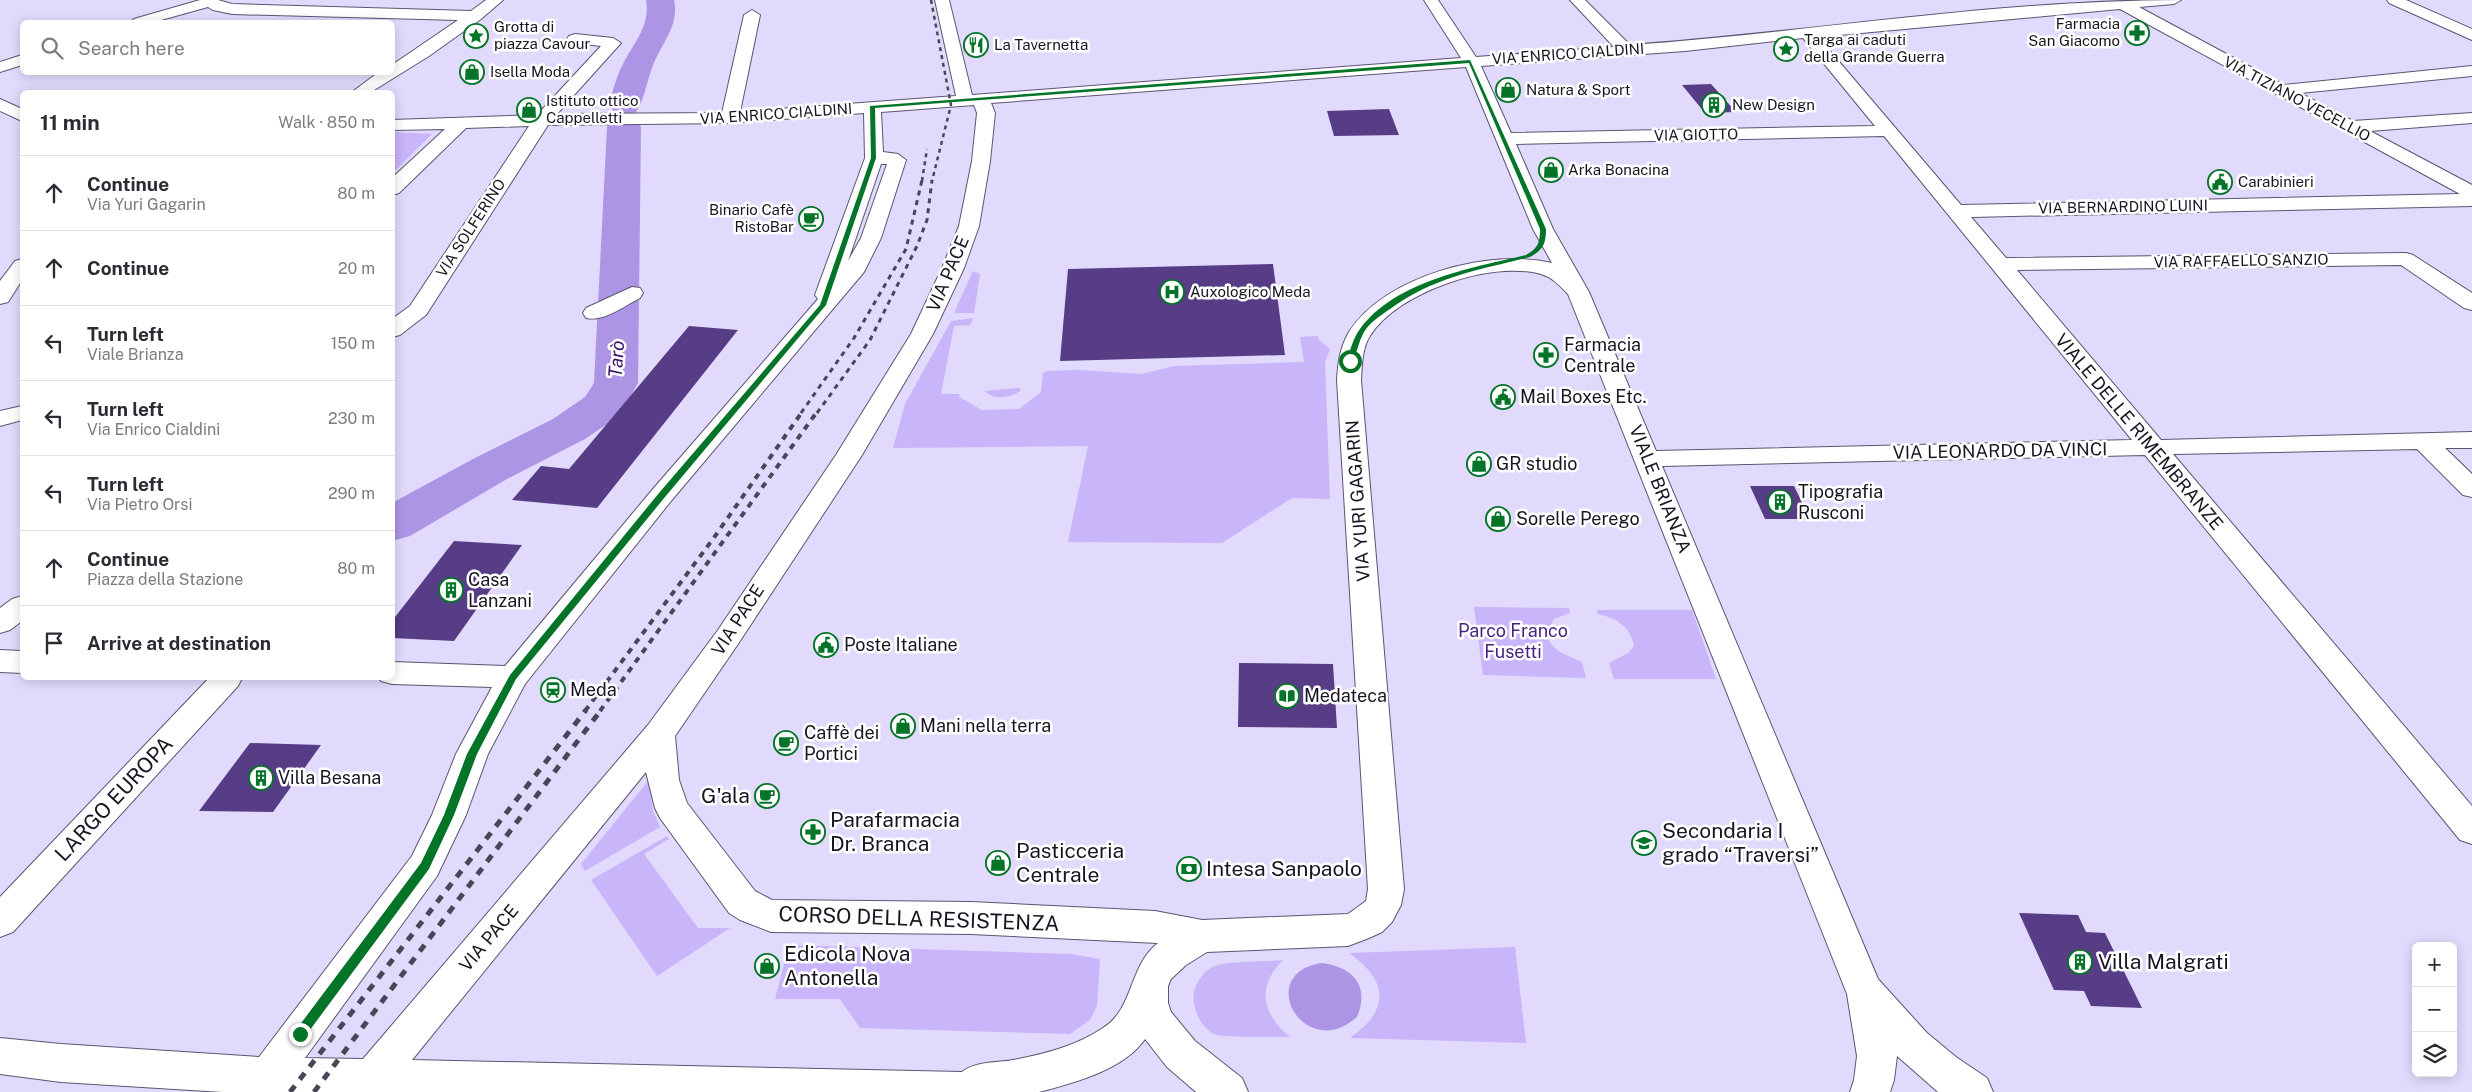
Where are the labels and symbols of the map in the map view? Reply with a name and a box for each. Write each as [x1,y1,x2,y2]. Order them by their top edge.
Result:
place label: Farmacia San Giacomo [2028,15,2120,49]
place label: Grotta di piazza Cavour [494,18,590,52]
pharmacy icon: Farmacia San Giacomo [2124,20,2150,46]
place icon: Grotta di piazza Cavour [463,23,489,49]
place label: Targa ai caduti della Grande Guerra [1804,31,1945,65]
restaurant icon: La Tavernetta [963,32,989,58]
place label: La Tavernetta [994,36,1088,53]
place icon: Targa ai caduti della Grande Guerra [1773,36,1799,62]
street label: VIA ENRICO CIALDINI [1491,40,1645,67]
street label: VIA TIZIANO VECELLIO [2221,53,2373,144]
shop icon: Isella Moda [459,59,485,85]
place label: Isella Moda [490,63,570,80]
shop icon: Natura & Sport [1495,77,1521,103]
place label: Natura & Sport [1526,81,1631,98]
place label: Istituto ottico Cappelletti [546,92,639,126]
building icon: New Design [1701,92,1727,118]
place label: New Design [1732,96,1815,113]
shop icon: Istituto ottico Cappelletti [516,97,542,123]
street label: VIA ENRICO CIALDINI [699,100,853,127]
street label: VIA GIOTTO [1654,125,1738,144]
shop icon: Arka Bonacina [1538,157,1564,183]
place label: Arka Bonacina [1568,161,1669,178]
public building icon: Carabinieri [2207,169,2233,195]
place label: Carabinieri [2238,173,2314,190]
street label: VIA SOLFERINO [433,176,509,280]
street label: VIA BERNARDINO LUINI [2038,197,2208,216]
place label: Binario Cafè RistoBar [709,201,794,235]
cafe icon: Binario Cafè RistoBar [798,206,824,232]
street label: VIA PACE [922,233,973,315]
street label: VIA RAFFAELLO SANZIO [2154,250,2328,271]
hospital icon: Auxologico Meda [1159,279,1185,305]
place label: Auxologico Meda [1190,283,1311,300]
street label: VIALE DELLE RIMEMBRANZE [2051,329,2228,534]
place label: Farmacia Centrale [1564,334,1641,376]
water label: Tarò [604,340,628,378]
pharmacy icon: Farmacia Centrale [1533,342,1559,368]
route start [1339,350,1362,373]
public building icon: Mail Boxes Etc. [1490,384,1516,410]
place label: Mail Boxes Etc. [1520,386,1647,407]
street label: VIA YURI GAGARIN [1341,420,1374,583]
street label: VIALE BRIANZA [1625,422,1696,556]
street label: VIA LEONARDO DA VINCI [1892,438,2107,463]
shop icon: GR studio [1466,451,1492,477]
place label: GR studio [1496,453,1578,474]
place label: Tipografia Rusconi [1798,481,1883,523]
building icon: Tipografia Rusconi [1767,489,1793,515]
shop icon: Sorelle Perego [1485,506,1511,532]
place label: Sorelle Perego [1516,508,1640,529]
place label: Casa Lanzani [468,569,532,611]
building icon: Casa Lanzani [438,577,464,603]
street label: VIA PACE [707,580,768,659]
park label: Parco Franco Fusetti [1458,620,1568,662]
public building icon: Poste Italiane [813,632,839,658]
place label: Poste Italiane [844,634,958,655]
station icon: Meda [540,677,566,703]
place label: Meda [570,679,617,700]
library icon: Medateca [1274,683,1300,709]
place label: Medateca [1304,685,1387,706]
shop icon: Mani nella terra [890,713,916,739]
place label: Mani nella terra [920,715,1051,736]
place label: Caffè dei Portici [804,722,879,764]
cafe icon: Caffè dei Portici [773,730,799,756]
street label: LARGO EUROPA [49,731,178,866]
building icon: Villa Besana [248,765,274,791]
place label: Villa Besana [278,767,381,788]
place label: G'ala [701,783,750,808]
cafe icon: G'ala [754,783,780,809]
place label: Parafarmacia Dr. Branca [830,807,960,856]
place label: Secondaria I grado “Traversi” [1662,818,1819,867]
pharmacy icon: Parafarmacia Dr. Branca [800,819,826,845]
school or university icon: Secondaria I grado “Traversi” [1631,830,1657,856]
place label: Pasticceria Centrale [1016,838,1124,887]
shop icon: Pasticceria Centrale [985,850,1011,876]
bank icon: Intesa Sanpaolo [1176,856,1202,882]
place label: Intesa Sanpaolo [1206,856,1362,881]
street label: VIA PACE [455,900,523,975]
street label: CORSO DELLA RESISTENZA [778,901,1060,936]
place label: Edicola Nova Antonella [784,941,910,990]
building icon: Villa Malgrati [2067,949,2093,975]
place label: Villa Malgrati [2098,949,2229,974]
shop icon: Edicola Nova Antonella [754,953,780,979]
route end [289,1023,312,1046]

